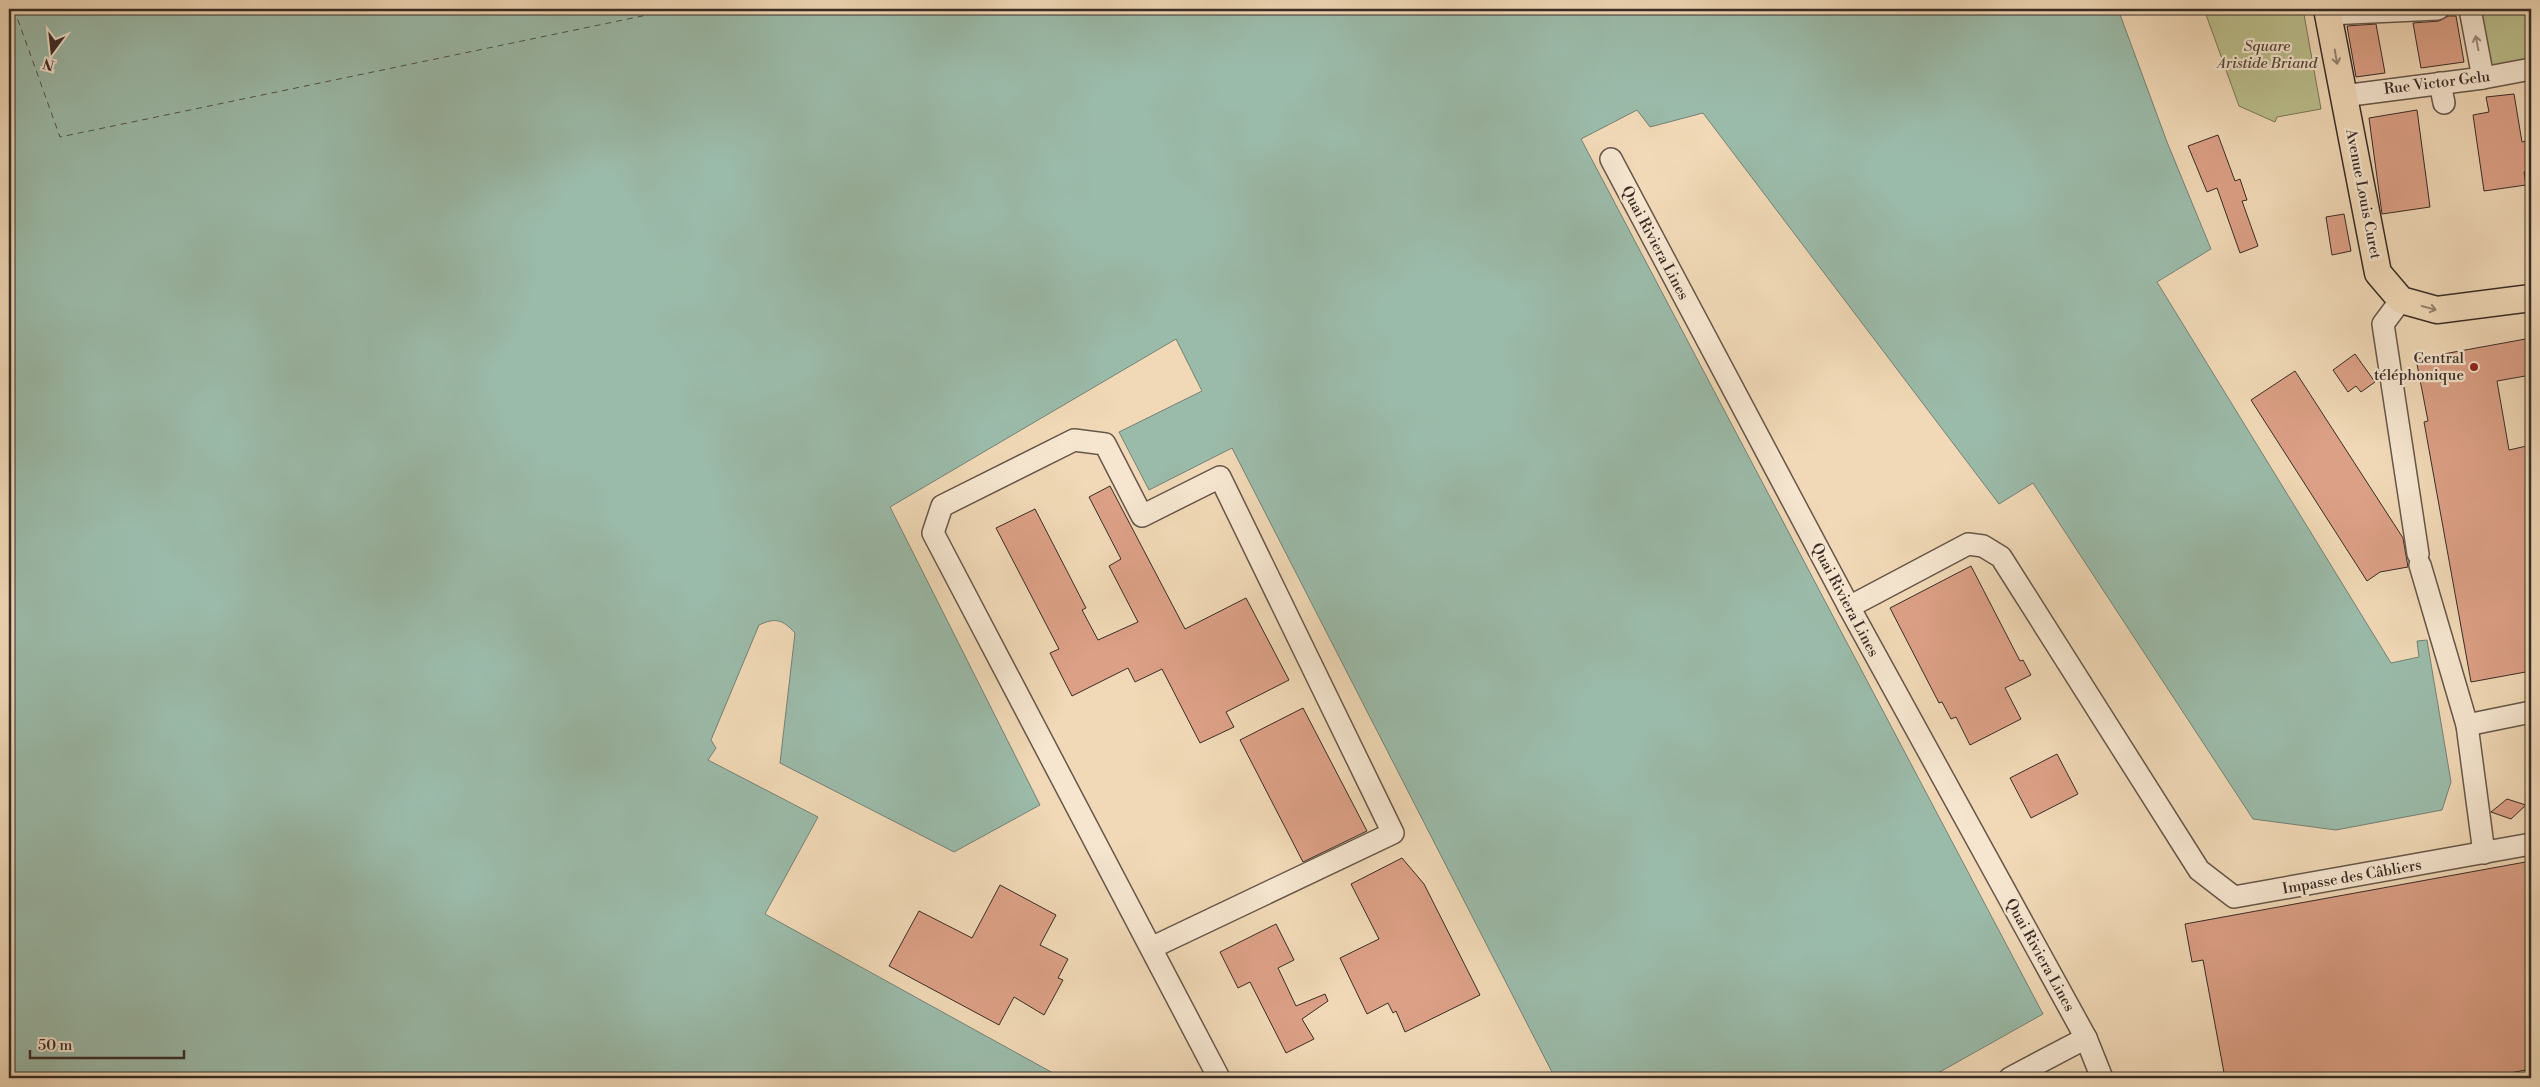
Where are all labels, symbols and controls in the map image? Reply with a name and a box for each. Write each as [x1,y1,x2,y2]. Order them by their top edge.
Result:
north arrow [28,28,78,78]
one-way arrow [2471,36,2481,52]
park label: Square Aristide Briand [2215,37,2318,73]
one-way arrow [2332,48,2341,64]
text: N [41,53,57,74]
street label: Rue Victor Gelu [2383,67,2492,99]
street label: Avenue Louis Curet [2341,126,2385,261]
street label: Quai Riviera Lines [1617,183,1693,303]
one-way arrow [2421,304,2437,313]
place label: Central téléphonique [2374,349,2465,385]
marker: Central téléphonique [2468,361,2480,373]
street label: Quai Riviera Lines [1807,540,1883,660]
street label: Impasse des Câbliers [2281,855,2423,899]
street label: Quai Riviera Lines [2001,895,2079,1015]
scale bar [30,1027,184,1059]
text: 50 m [38,1036,72,1055]

